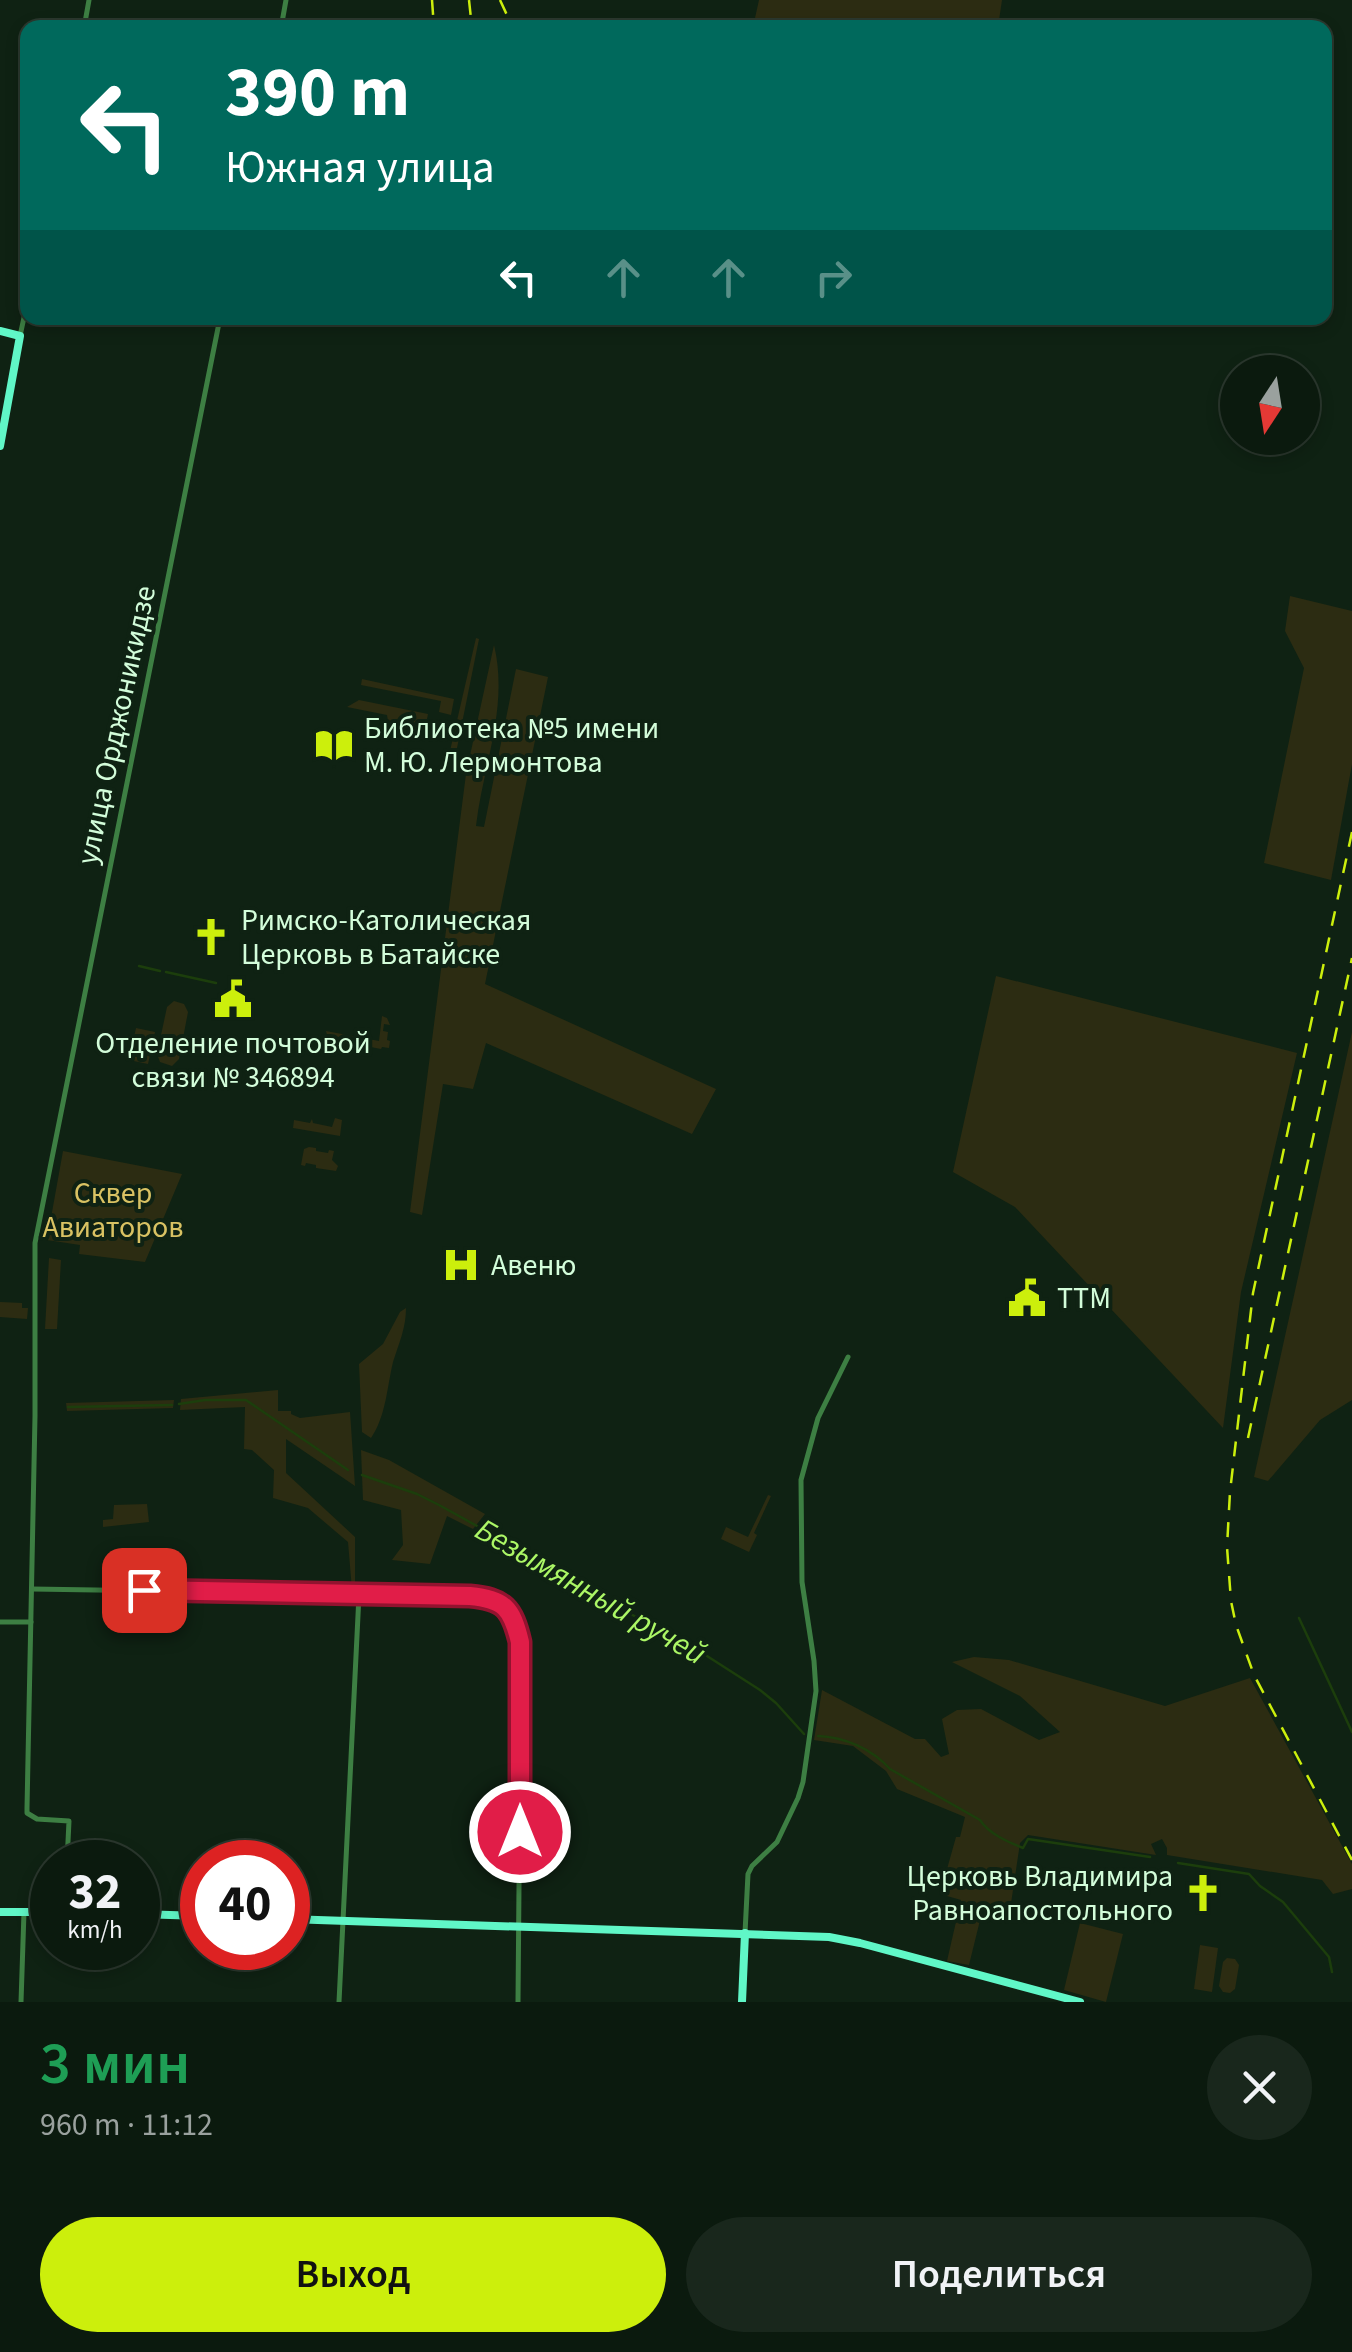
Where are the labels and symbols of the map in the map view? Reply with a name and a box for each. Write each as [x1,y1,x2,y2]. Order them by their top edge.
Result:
north arrow [1220,355,1320,455]
street label: улица Орджоникидзе [66,582,167,868]
place label: Библиотека №5 имени М. Ю. Лермонтова [364,707,659,784]
library icon: Библиотека №5 имени М. Ю. Лермонтова [313,724,355,766]
place label: Римско-Католическая Церковь в Батайске [241,899,531,976]
church icon: Римско-Католическая Церковь в Батайске [190,916,232,958]
public building icon: Отделение почтовой связи № 346894 [212,978,254,1020]
place label: Отделение почтовой связи № 346894 [95,1022,371,1099]
park label: Сквер Авиаторов [42,1172,184,1249]
hospital icon: Авеню [440,1244,482,1286]
place label: Авеню [491,1244,576,1287]
public building icon: ТТМ [1006,1277,1048,1319]
place label: ТТМ [1057,1277,1111,1320]
water label: Безымянный ручей [467,1507,714,1677]
pin [102,1548,187,1633]
position arrow [468,1780,572,1884]
speed limit sign: 40 [180,1840,310,1970]
place label: Церковь Владимира Равноапостольного [907,1855,1173,1932]
church icon: Церковь Владимира Равноапостольного [1182,1872,1224,1914]

